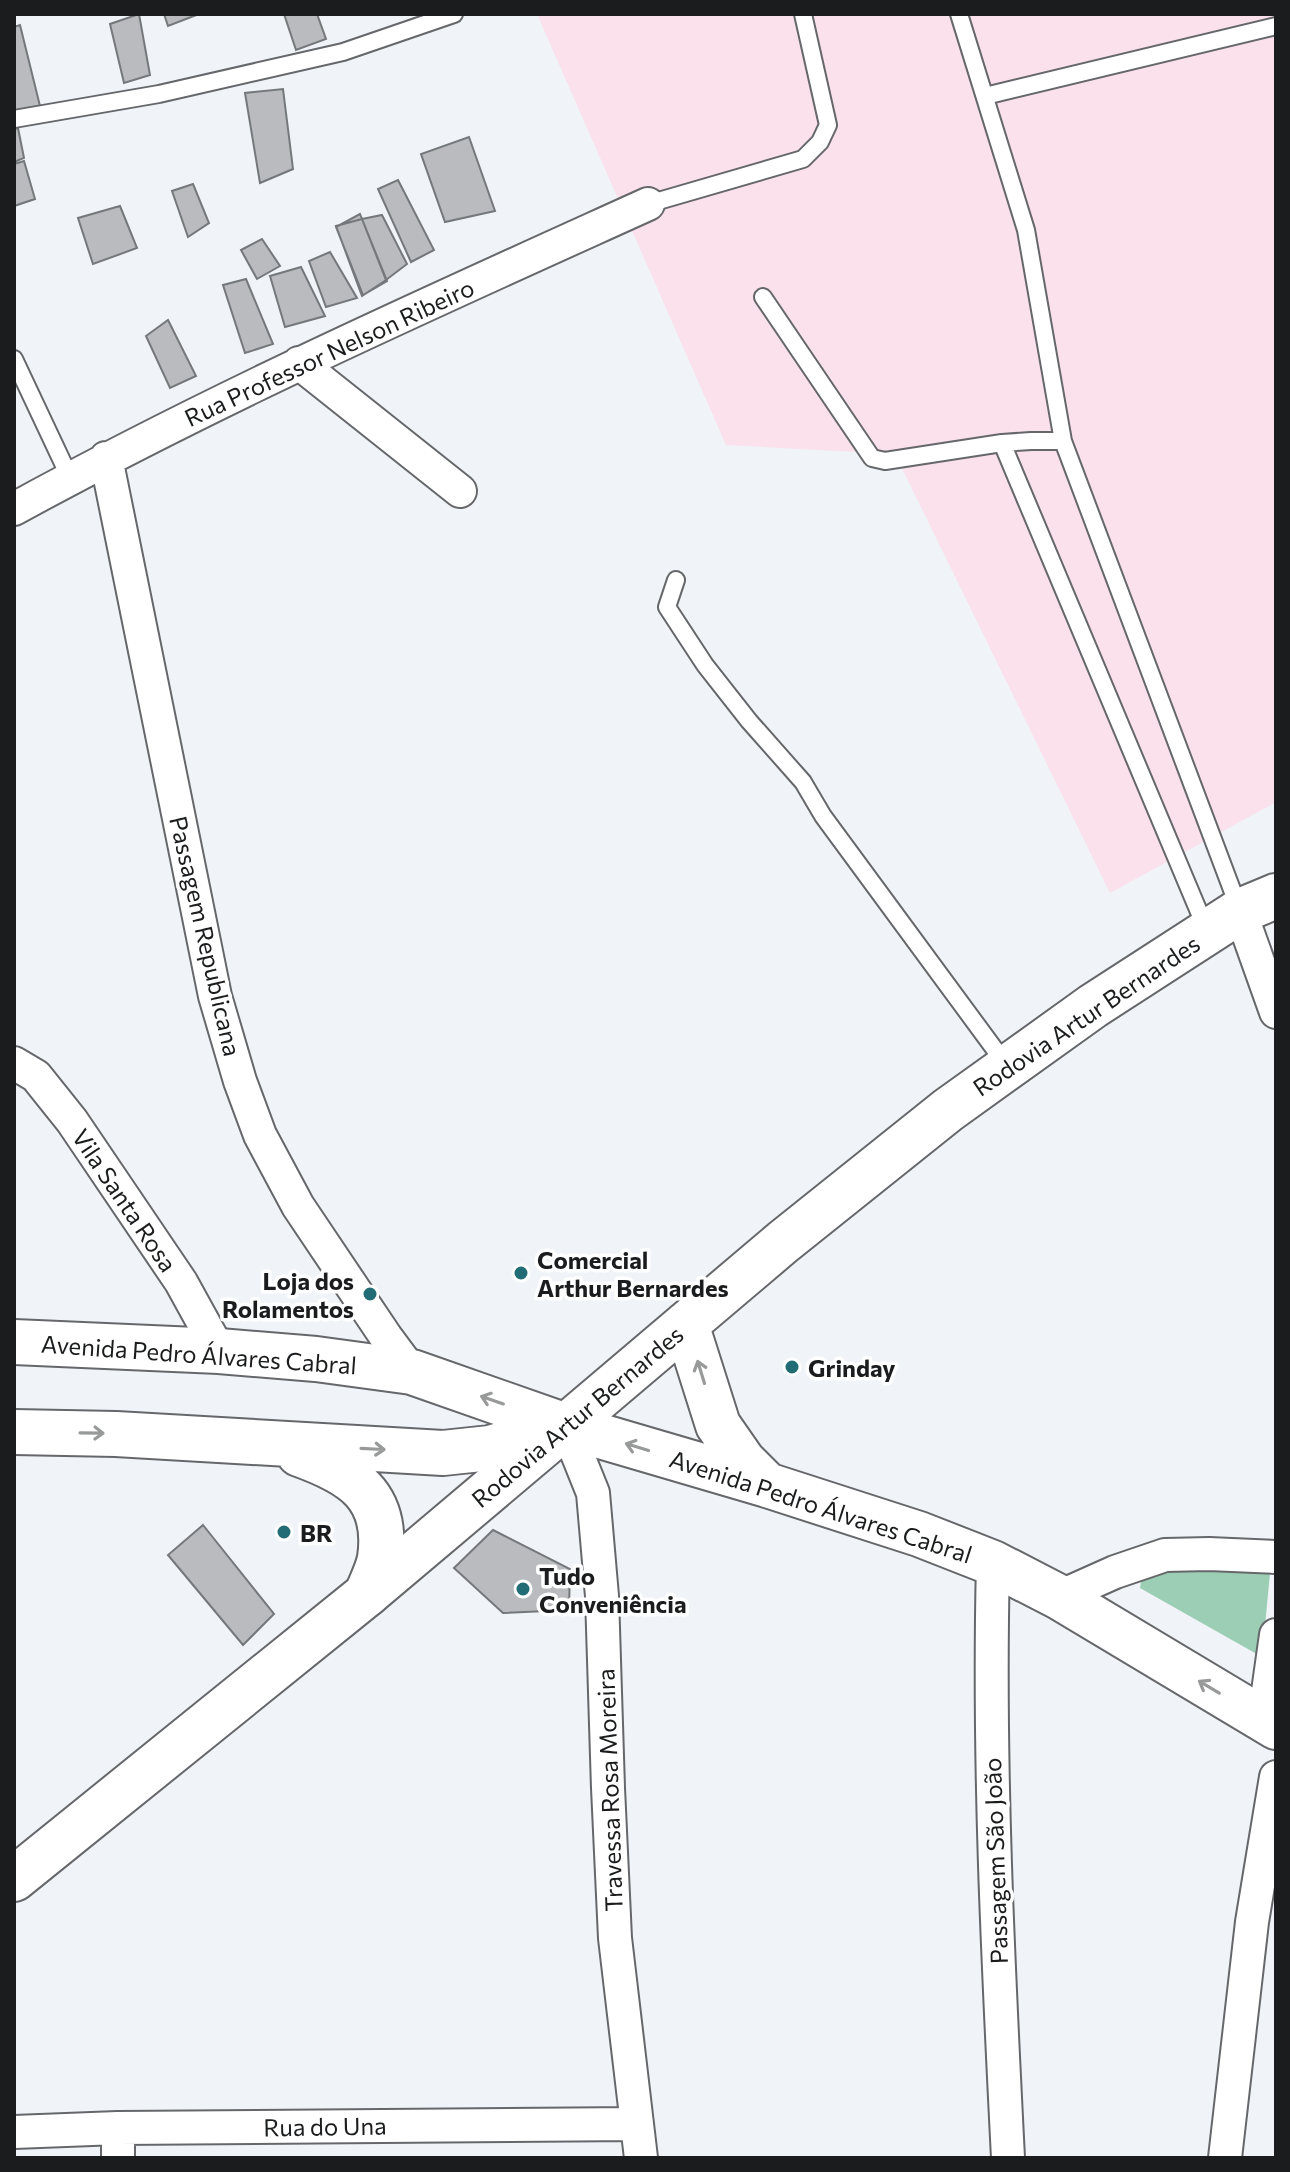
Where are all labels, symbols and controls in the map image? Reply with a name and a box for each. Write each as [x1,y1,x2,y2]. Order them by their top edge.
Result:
street label: Rua Professor Nelson Ribeiro [180,272,478,432]
street label: Passagem Republicana [164,813,248,1059]
street label: Rodovia Artur Bernardes [967,928,1205,1102]
street label: Vila Santa Rosa [67,1123,183,1277]
place label: Comercial Arthur Bernardes [537,1245,729,1302]
marker: Comercial Arthur Bernardes [512,1264,530,1282]
place label: Loja dos Rolamentos [222,1266,354,1323]
marker: Loja dos Rolamentos [361,1285,379,1303]
street label: Rodovia Artur Bernardes [465,1319,689,1513]
street label: Avenida Pedro Álvares Cabral [40,1329,358,1379]
place label: Grinday [808,1353,896,1382]
marker: Grinday [783,1358,801,1376]
one-way arrow [692,1359,707,1384]
one-way arrow [480,1391,505,1406]
one-way arrow [78,1426,105,1441]
one-way arrow [624,1439,650,1454]
one-way arrow [359,1442,386,1457]
street label: Avenida Pedro Álvares Cabral [666,1443,976,1569]
place label: BR [300,1518,333,1547]
marker: BR [275,1523,293,1541]
place label: Tudo Conveniência [539,1561,687,1618]
marker: Tudo Conveniência [514,1580,532,1598]
street label: Travessa Rosa Moreira [590,1668,628,1912]
one-way arrow [1198,1679,1221,1695]
street label: Passagem São João [977,1757,1013,1965]
street label: Rua do Una [263,2110,387,2142]

